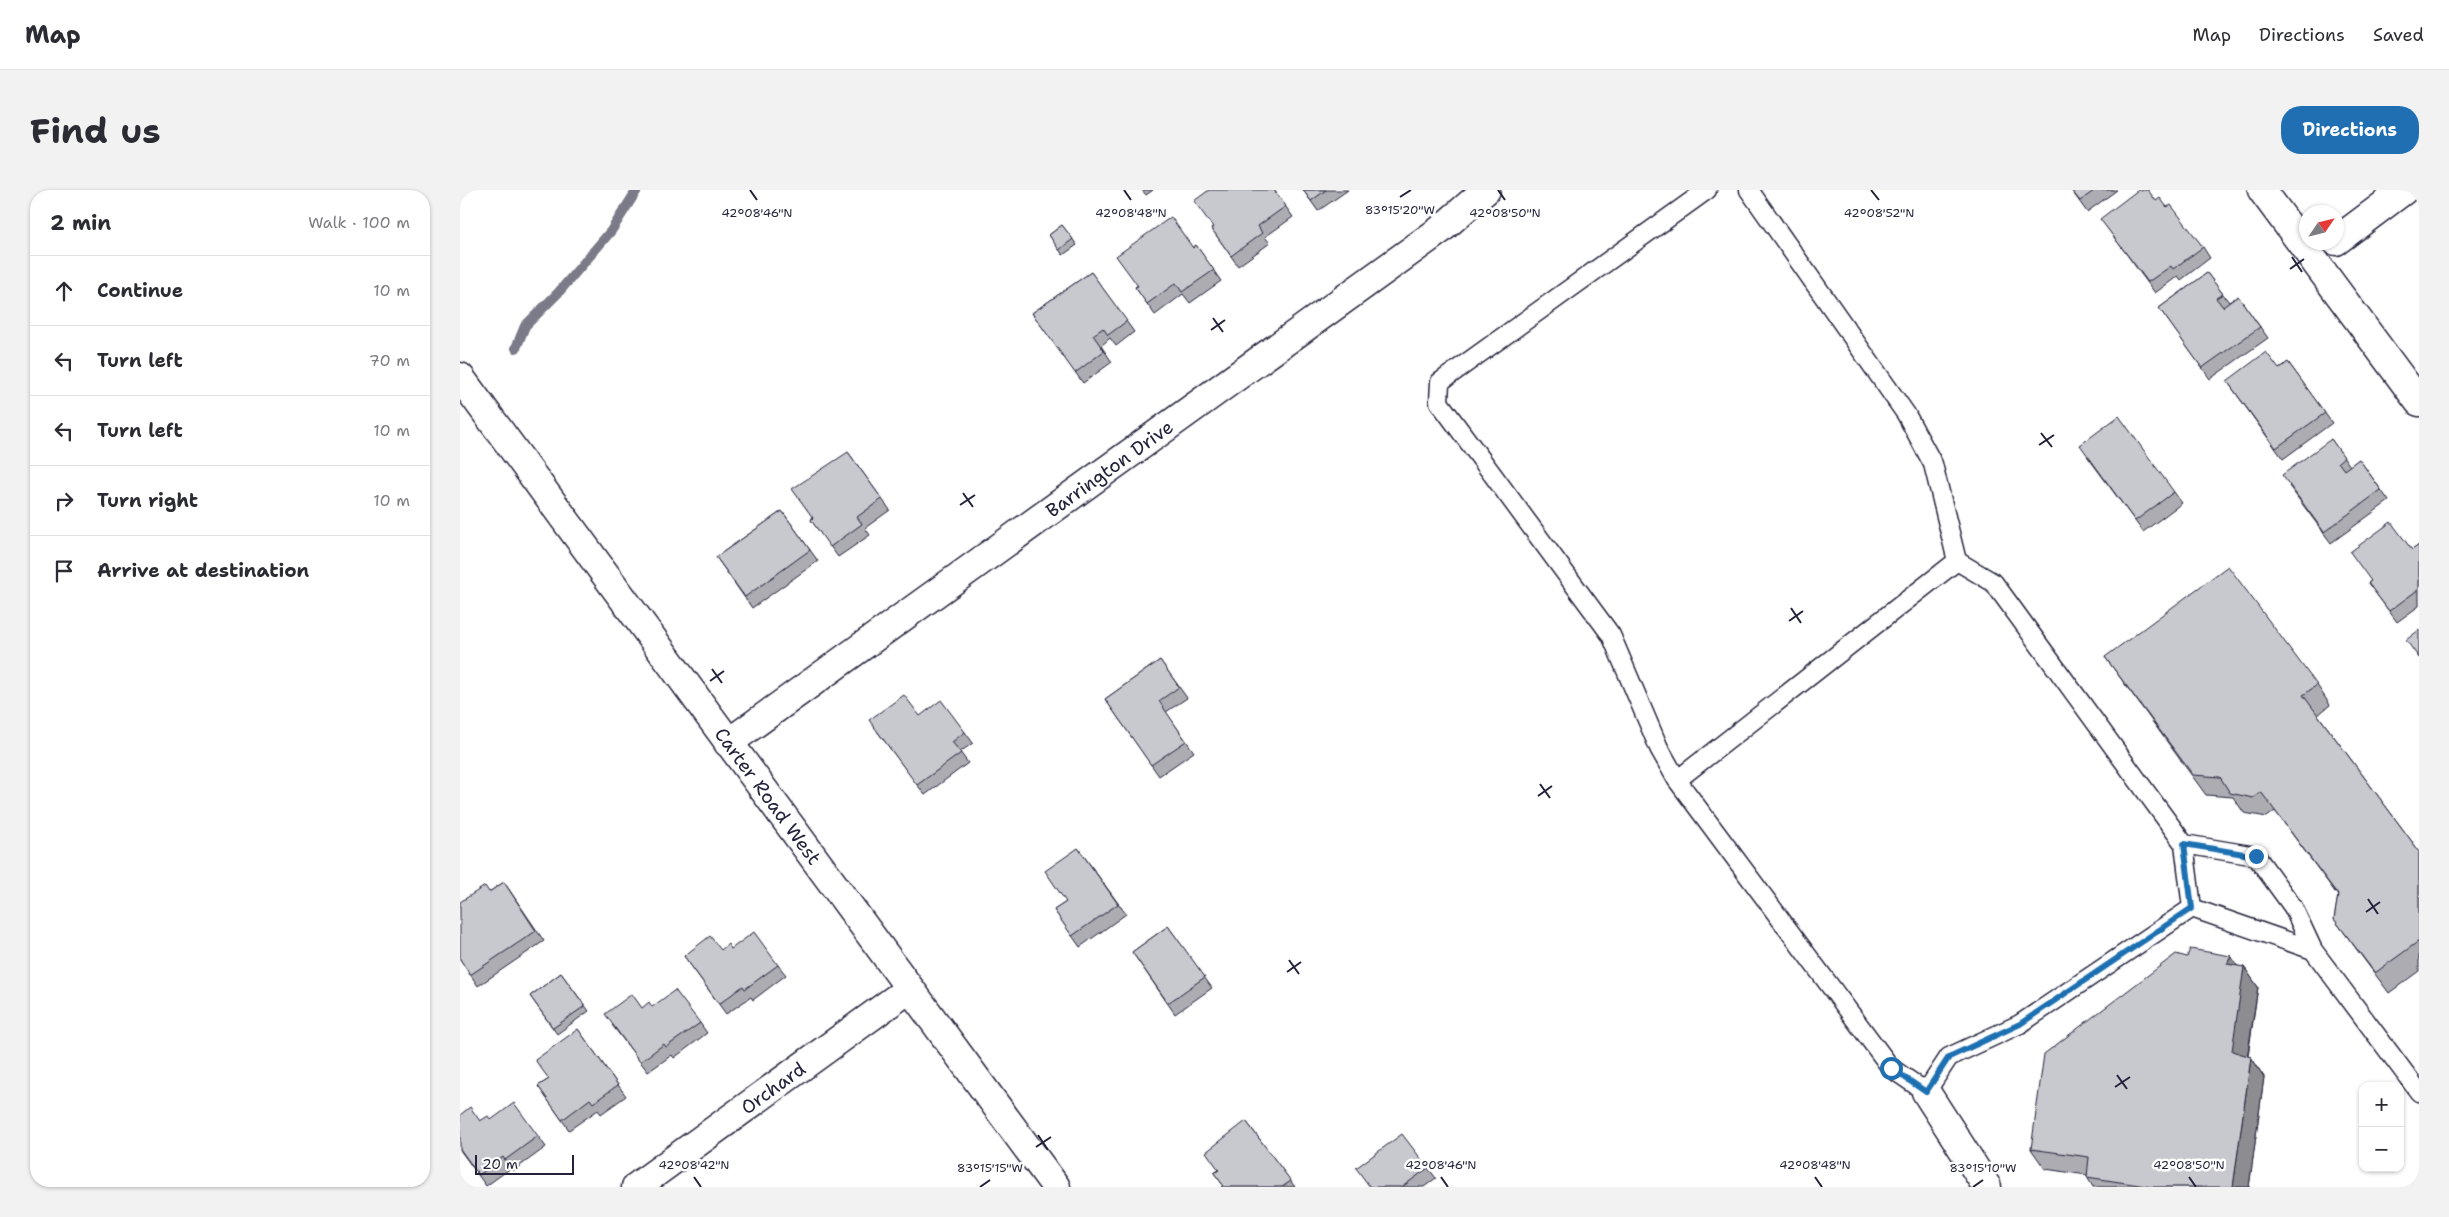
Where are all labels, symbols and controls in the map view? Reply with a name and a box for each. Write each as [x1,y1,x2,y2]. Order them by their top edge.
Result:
text: Map [25,19,81,51]
text: Map [2193,23,2231,47]
text: Directions [2259,23,2345,47]
text: Saved [2373,23,2424,47]
button: Directions [2281,106,2419,154]
text: Find us [30,107,161,154]
text: 83°15'20"W [1365,202,1435,218]
text: 42°08'46"N [722,205,792,221]
text: 42°08'48"N [1095,205,1167,221]
text: 42°08'50"N [1469,205,1541,221]
text: 42°08'52"N [1844,205,1914,221]
north arrow [2299,205,2344,250]
text: 2 min [50,209,111,237]
text: Walk · 100 m [308,212,410,233]
icon: ahead [50,277,78,305]
text: Continue [97,278,183,303]
text: 10 m [373,280,410,301]
icon: left [50,347,78,375]
text: Turn left [97,348,183,373]
text: 70 m [369,350,410,371]
street label: Barrington Drive [1041,414,1178,523]
icon: left [50,417,78,445]
text: Turn left [97,418,183,443]
text: 10 m [373,420,410,441]
icon: right [50,487,78,515]
text: Turn right [97,488,198,513]
text: 10 m [373,490,410,511]
icon: arrive [50,557,78,585]
text: Arrive at destination [97,558,309,583]
street label: Carter Road West [709,722,827,870]
route end [2245,845,2268,868]
street label: Orchard [736,1056,810,1120]
route start [1880,1057,1903,1080]
map controls [2359,1082,2404,1172]
button: + [2359,1082,2404,1127]
button: − [2359,1127,2404,1172]
scale bar [475,1152,574,1175]
text: 20 m [482,1155,518,1173]
text: 42°08'42"N [659,1157,729,1173]
text: 42°08'46"N [1406,1157,1476,1173]
text: 42°08'48"N [1779,1157,1851,1173]
text: 42°08'50"N [2153,1157,2225,1173]
text: 83°15'15"W [957,1160,1023,1176]
text: 83°15'10"W [1949,1160,2017,1176]

